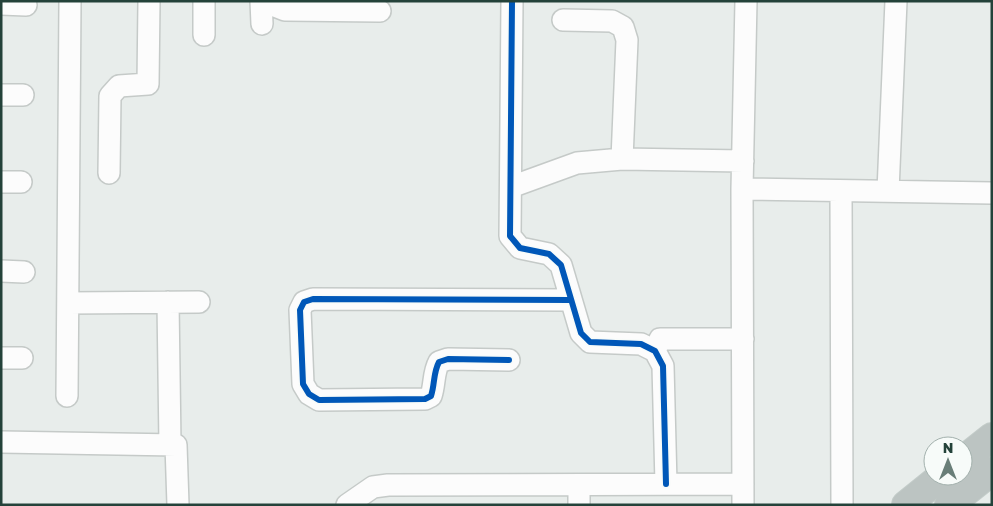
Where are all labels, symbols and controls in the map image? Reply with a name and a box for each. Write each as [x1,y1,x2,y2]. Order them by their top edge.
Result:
north arrow [923,436,973,486]
text: N [943,439,953,456]

